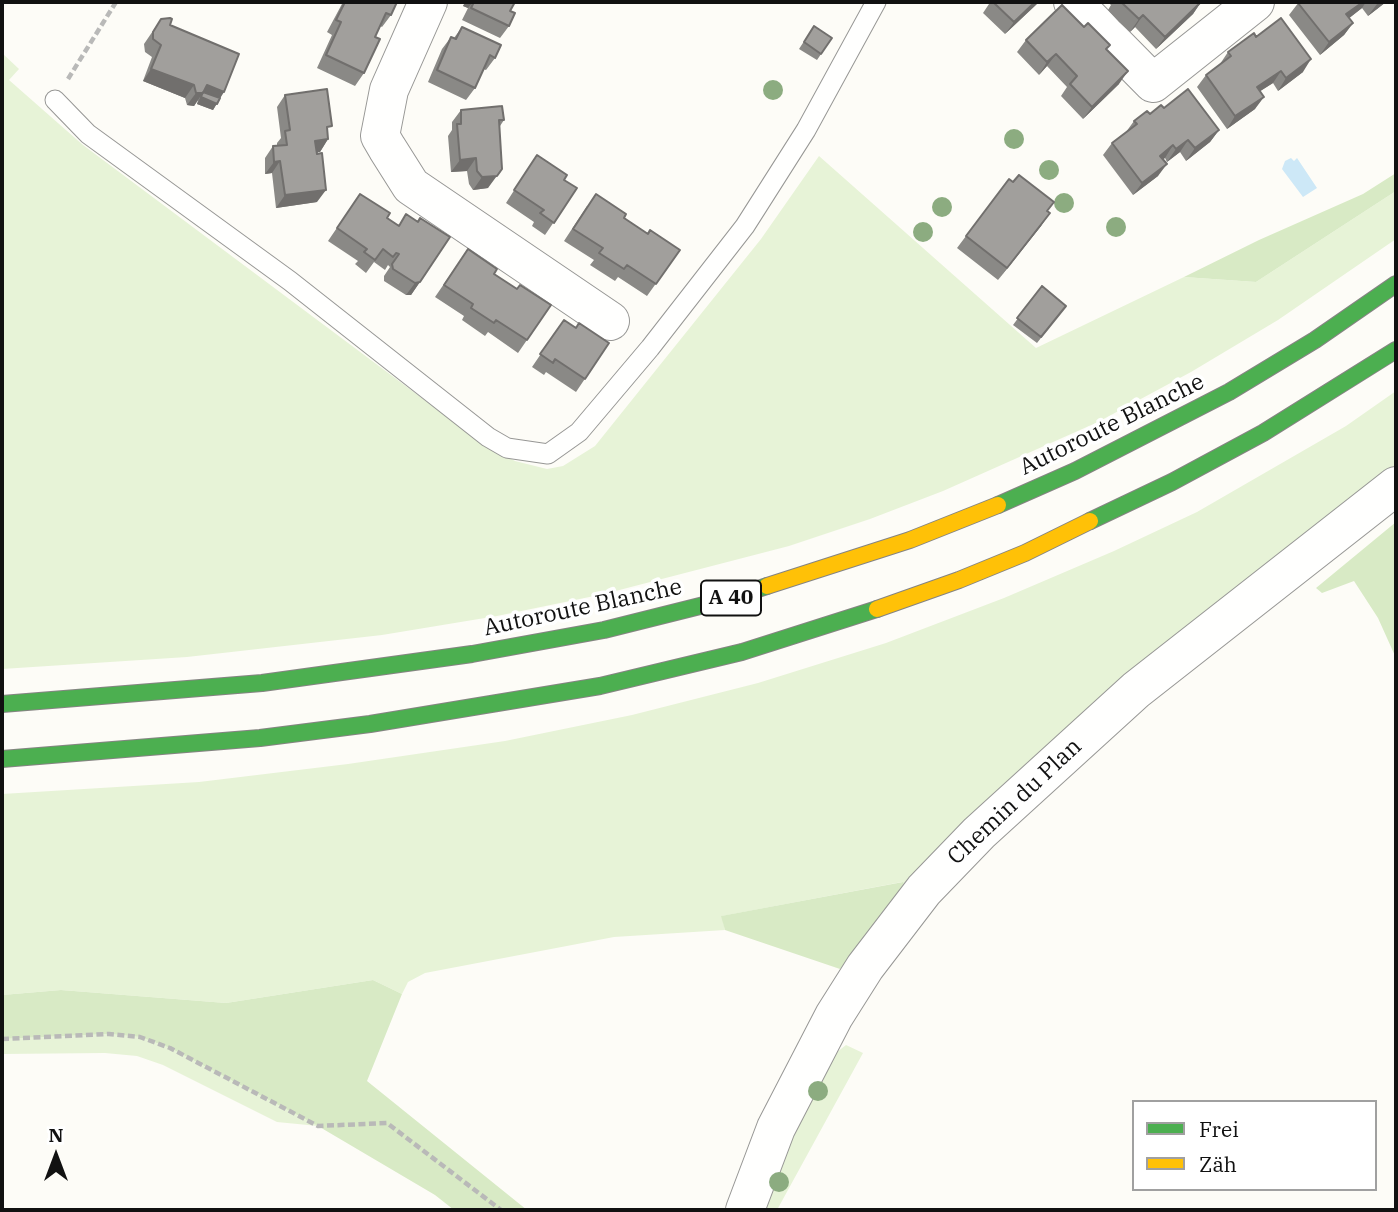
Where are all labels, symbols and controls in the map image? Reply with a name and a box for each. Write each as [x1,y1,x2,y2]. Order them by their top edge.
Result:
street label: Autoroute Blanche [1015,368,1209,482]
street label: Autoroute Blanche [481,574,685,642]
road number: A 40 [701,580,761,616]
street label: Chemin du Plan [942,733,1088,871]
legend [1132,1100,1377,1191]
text: Frei [1199,1115,1239,1143]
north arrow [21,1121,91,1191]
text: N [48,1123,64,1147]
text: Zäh [1199,1150,1237,1178]

